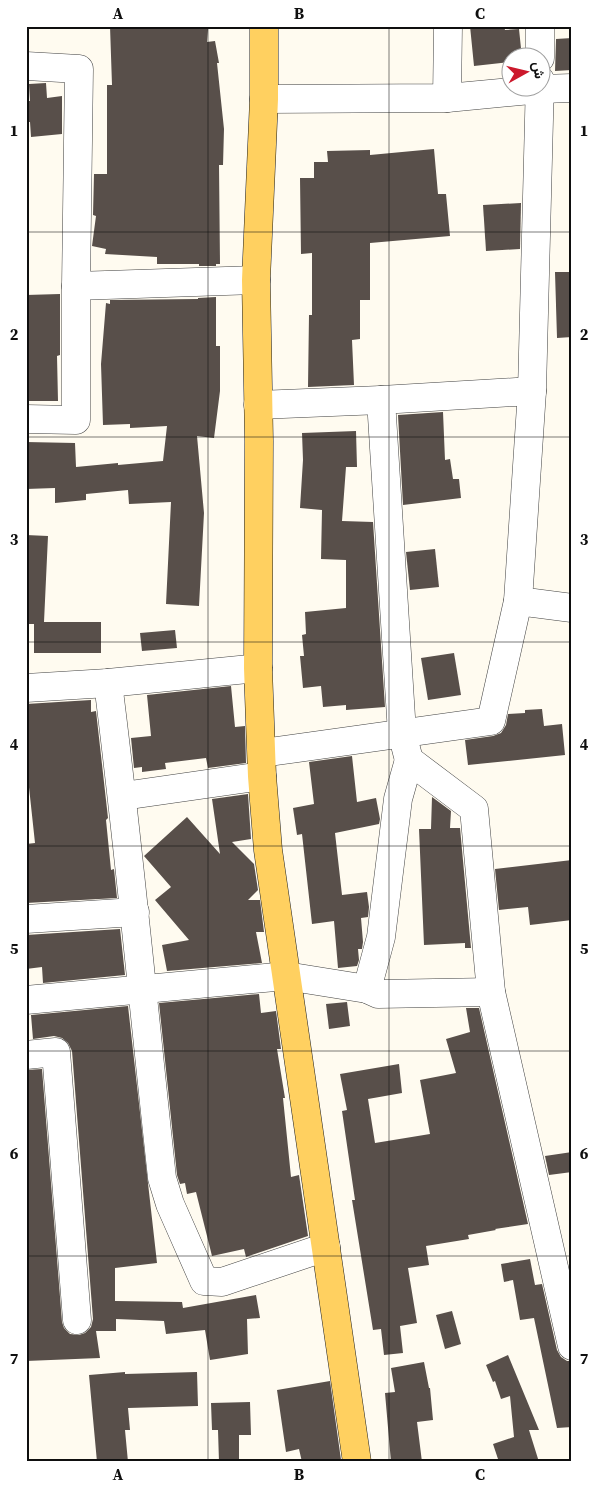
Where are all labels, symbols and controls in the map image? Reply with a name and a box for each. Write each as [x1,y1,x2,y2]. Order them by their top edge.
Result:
text: A [113,2,124,24]
text: B [294,2,305,24]
text: C [475,2,485,24]
north arrow [500,48,550,98]
text: ش [528,60,550,80]
text: 1 [10,119,18,141]
text: 1 [580,119,588,141]
text: 2 [10,323,19,345]
text: 2 [580,323,589,345]
text: 3 [10,528,19,550]
text: 3 [580,528,589,550]
text: 4 [10,733,19,755]
text: 4 [580,733,589,755]
text: 5 [10,937,19,959]
text: 5 [580,937,589,959]
text: 6 [10,1142,19,1164]
text: 6 [580,1142,589,1164]
text: 7 [10,1347,19,1369]
text: 7 [580,1347,589,1369]
text: A [113,1463,124,1485]
text: B [294,1463,305,1485]
text: C [475,1463,485,1485]

